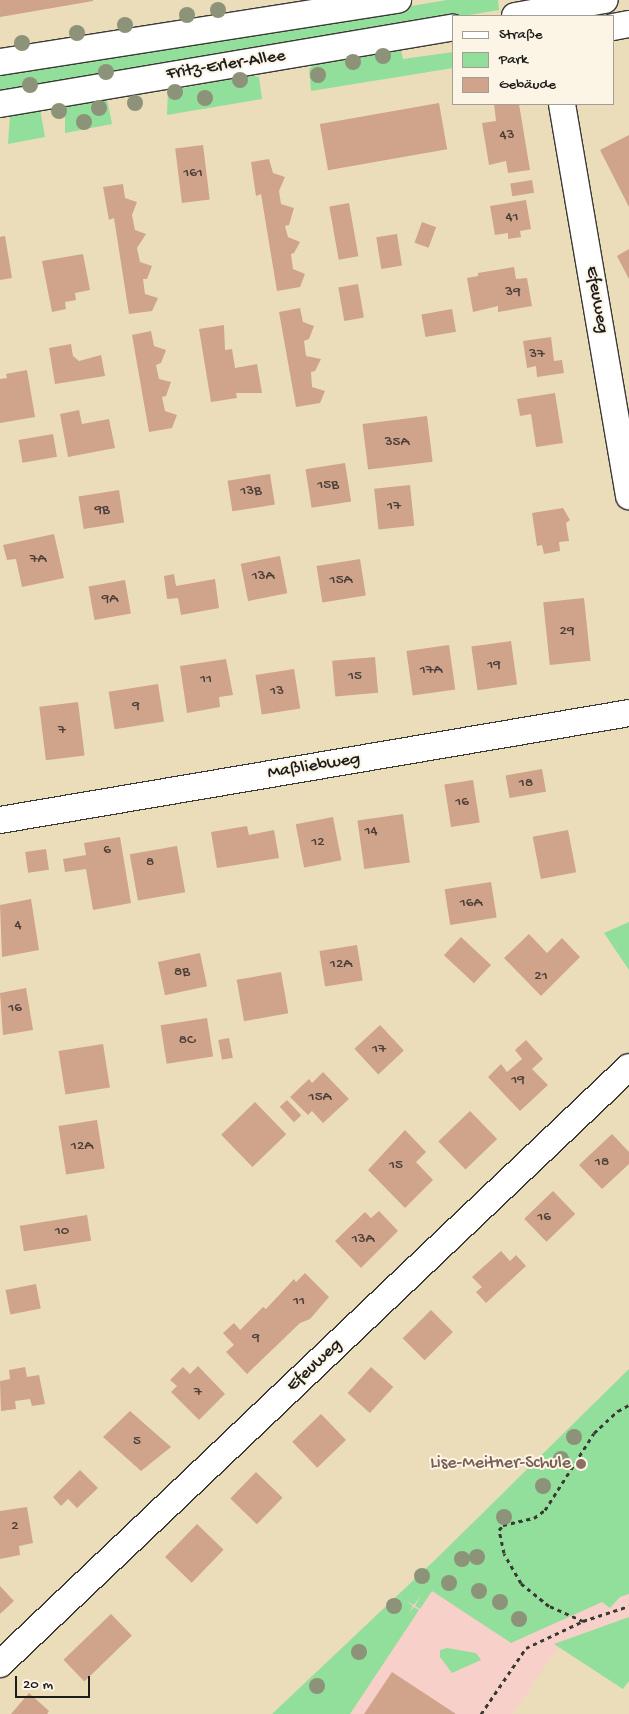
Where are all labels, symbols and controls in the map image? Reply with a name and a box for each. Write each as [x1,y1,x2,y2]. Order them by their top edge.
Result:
legend [452,15,614,105]
text: Straße [499,26,543,44]
street label: Fritz-Erler-Allee [165,46,287,86]
text: Park [499,51,528,69]
text: Gebäude [499,76,556,94]
house number: 43 [500,127,514,145]
house number: 161 [183,165,203,183]
house number: 41 [505,209,519,227]
street label: Efeuweg [579,265,613,335]
house number: 39 [505,284,521,302]
house number: 37 [529,346,545,364]
house number: 35A [385,434,409,452]
house number: 15B [317,477,339,495]
house number: 13B [240,483,262,501]
house number: 17 [387,498,401,516]
house number: 9B [94,502,110,520]
house number: 7A [30,551,46,569]
house number: 13A [252,568,274,586]
house number: 15A [330,572,352,590]
house number: 9A [102,591,118,609]
house number: 29 [560,623,574,641]
house number: 19 [487,657,501,675]
house number: 17A [420,662,442,680]
house number: 15 [348,668,362,686]
house number: 11 [200,671,212,689]
house number: 13 [270,683,284,701]
house number: 9 [132,698,140,716]
house number: 7 [58,722,66,740]
street label: Maßliebweg [266,749,362,785]
house number: 18 [519,775,533,793]
house number: 16 [455,794,469,812]
house number: 14 [364,823,378,841]
house number: 12 [311,834,325,852]
house number: 6 [103,842,111,860]
house number: 8 [146,854,154,872]
house number: 16A [460,895,482,913]
house number: 4 [14,917,22,935]
house number: 12A [330,956,352,974]
house number: 8B [174,964,190,982]
house number: 21 [534,968,548,986]
house number: 16 [8,1000,22,1018]
house number: 8C [179,1032,195,1050]
house number: 17 [372,1041,386,1059]
house number: 19 [511,1072,525,1090]
house number: 15A [309,1089,331,1107]
house number: 12A [71,1138,93,1156]
house number: 18 [595,1154,609,1172]
house number: 15 [389,1157,403,1175]
house number: 16 [537,1209,551,1227]
house number: 10 [55,1223,69,1241]
house number: 13A [352,1231,374,1249]
house number: 11 [293,1293,305,1311]
house number: 9 [252,1330,260,1348]
street label: Efeuweg [283,1335,347,1397]
house number: 7 [194,1384,202,1402]
house number: 5 [133,1433,141,1451]
place label: Lise-Meitner-Schule [430,1453,571,1475]
marker: Lise-Meitner-Schule [575,1458,587,1470]
house number: 2 [11,1518,19,1536]
scale bar [18,1666,92,1698]
text: 20 m [23,1676,53,1694]

